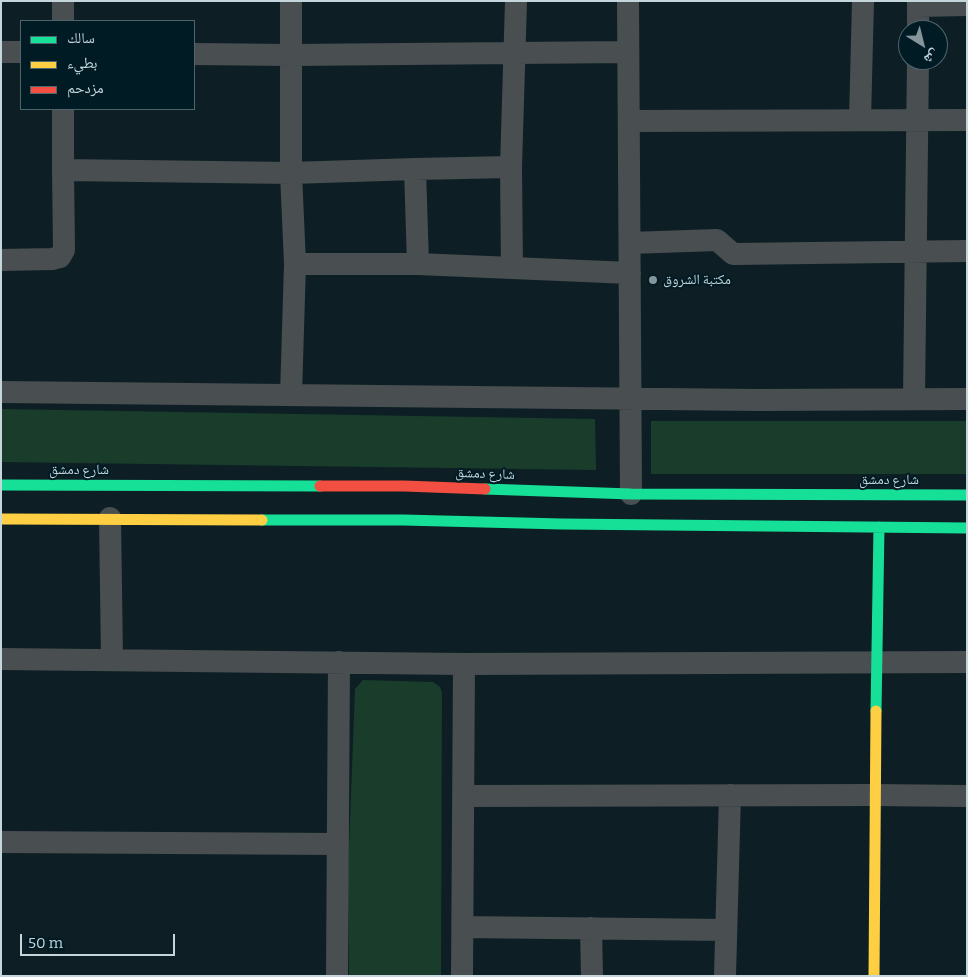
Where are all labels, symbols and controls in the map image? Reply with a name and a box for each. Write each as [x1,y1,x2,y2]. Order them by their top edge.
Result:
legend [20,20,195,110]
north arrow [898,20,948,70]
text: سالك [67,29,95,47]
text: ش [921,45,943,68]
text: بطيء [67,54,97,72]
text: مزدحم [67,79,104,97]
place label: مكتبة الشروق [663,272,731,288]
marker: مكتبة الشروق [647,274,659,286]
street label: شارع دمشق [49,462,109,478]
street label: شارع دمشق [455,465,515,483]
street label: شارع دمشق [859,472,919,488]
scale bar [22,924,178,956]
text: 50 m [28,934,63,952]

